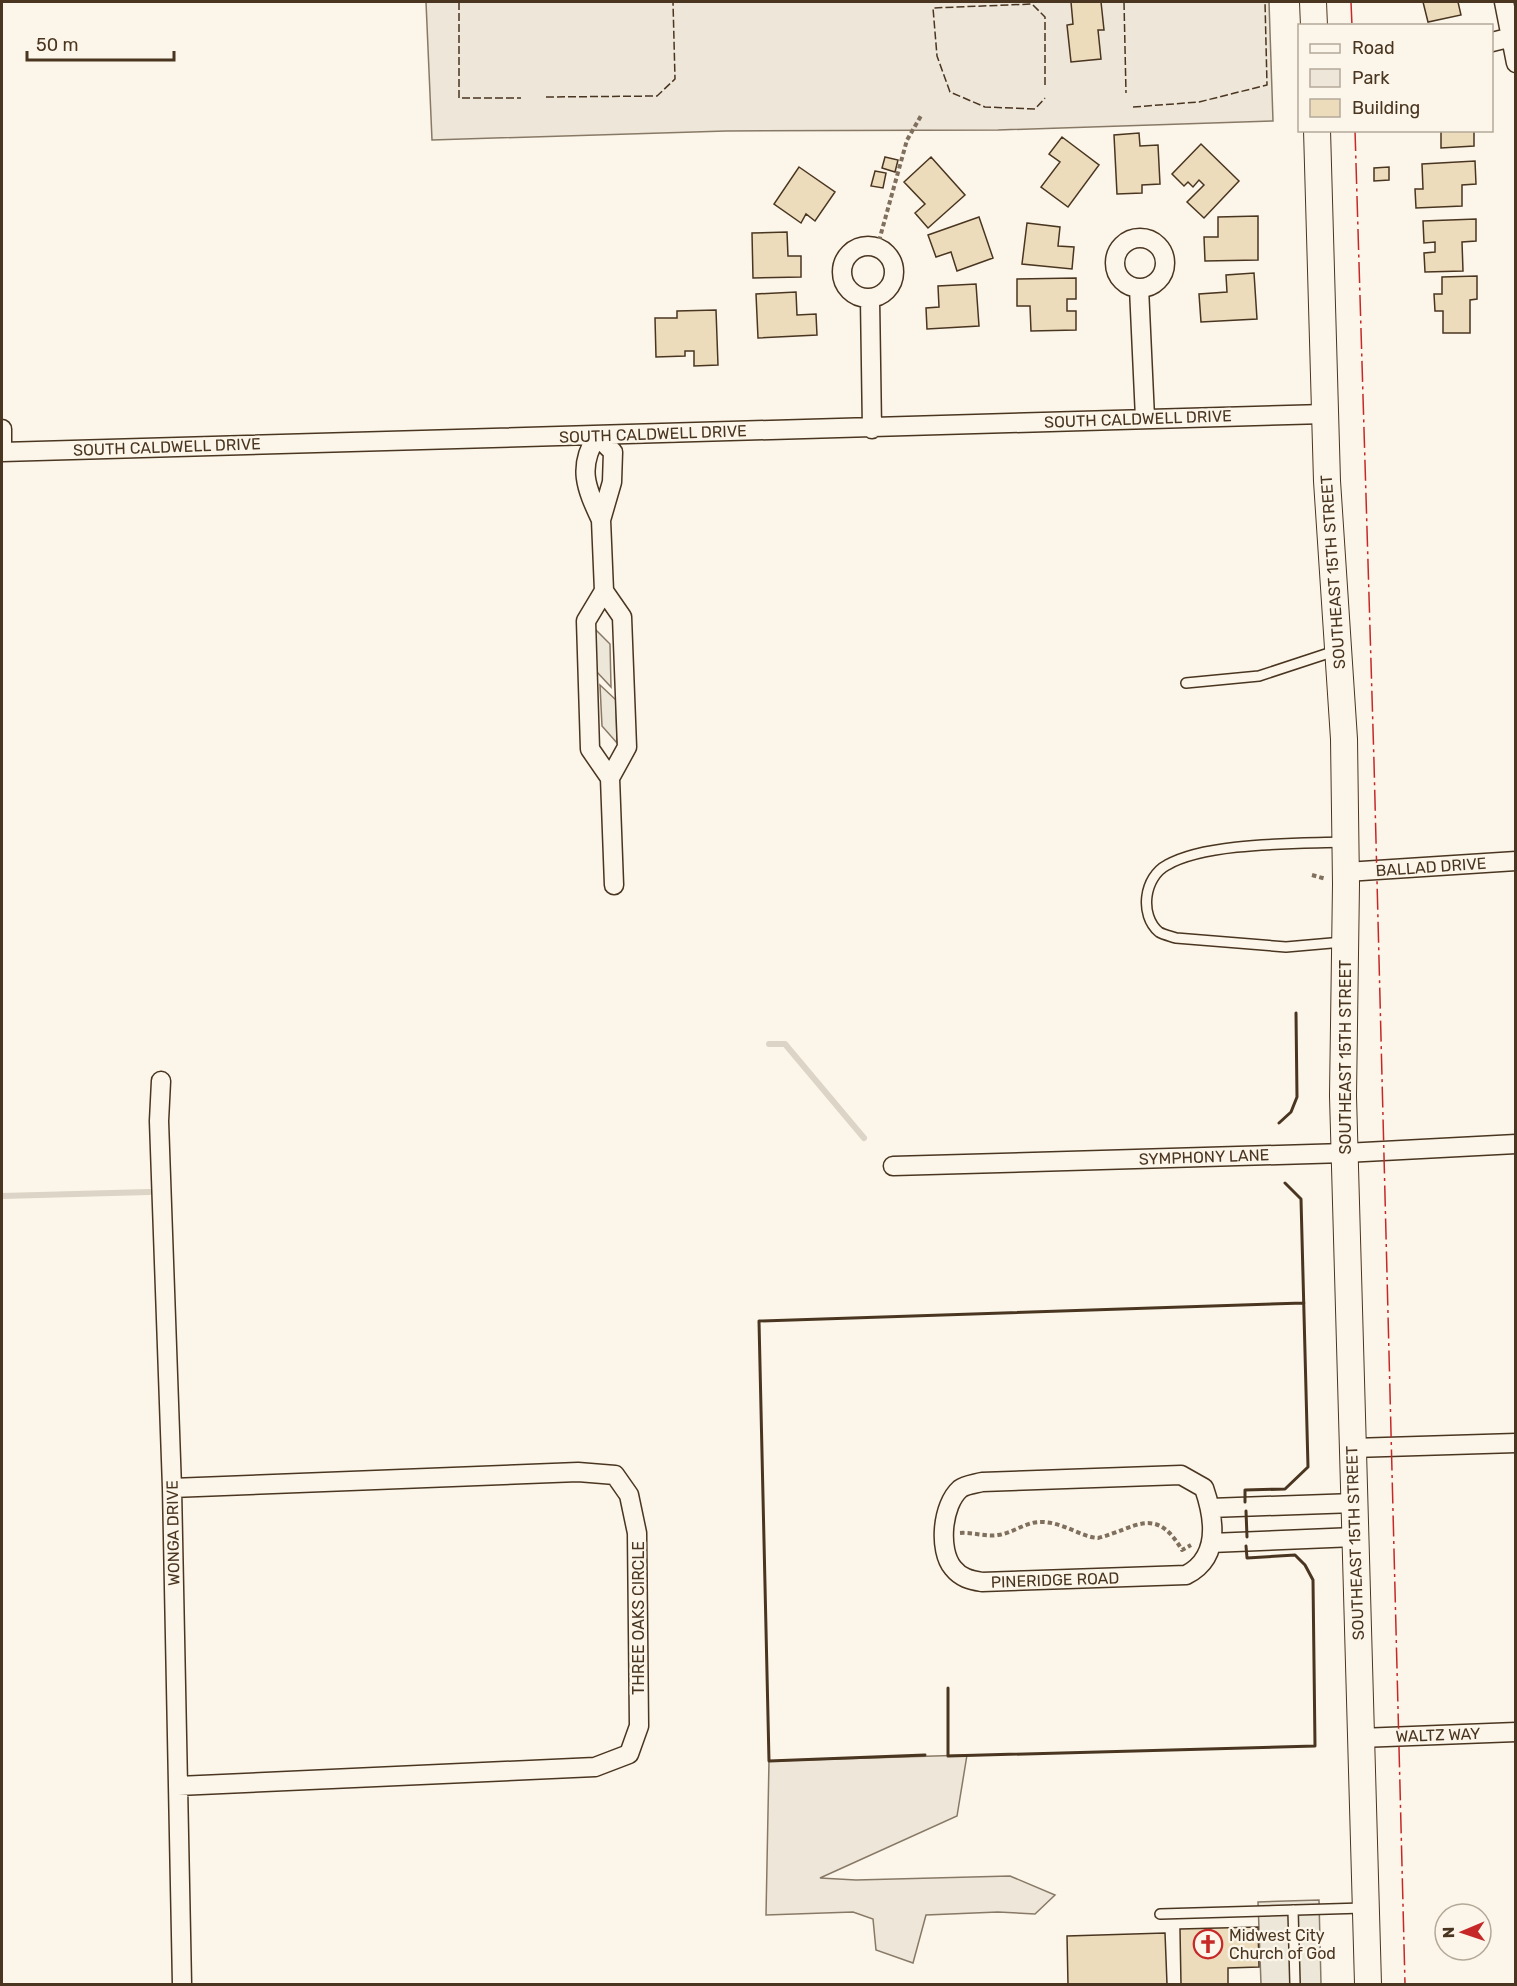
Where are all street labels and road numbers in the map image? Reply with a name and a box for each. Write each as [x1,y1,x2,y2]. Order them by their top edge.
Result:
street label: SOUTH CALDWELL DRIVE [1044,406,1232,432]
street label: SOUTH CALDWELL DRIVE [559,421,747,447]
street label: SOUTH CALDWELL DRIVE [73,434,261,460]
street label: SOUTHEAST 15TH STREET [1317,474,1349,670]
street label: BALLAD DRIVE [1375,854,1487,880]
street label: SOUTHEAST 15TH STREET [1336,960,1355,1154]
street label: SYMPHONY LANE [1138,1145,1270,1169]
street label: SOUTHEAST 15TH STREET [1342,1445,1368,1641]
street label: WONGA DRIVE [163,1480,183,1586]
street label: THREE OAKS CIRCLE [629,1541,648,1695]
street label: PINERIDGE ROAD [990,1568,1120,1592]
street label: WALTZ WAY [1395,1724,1481,1746]

